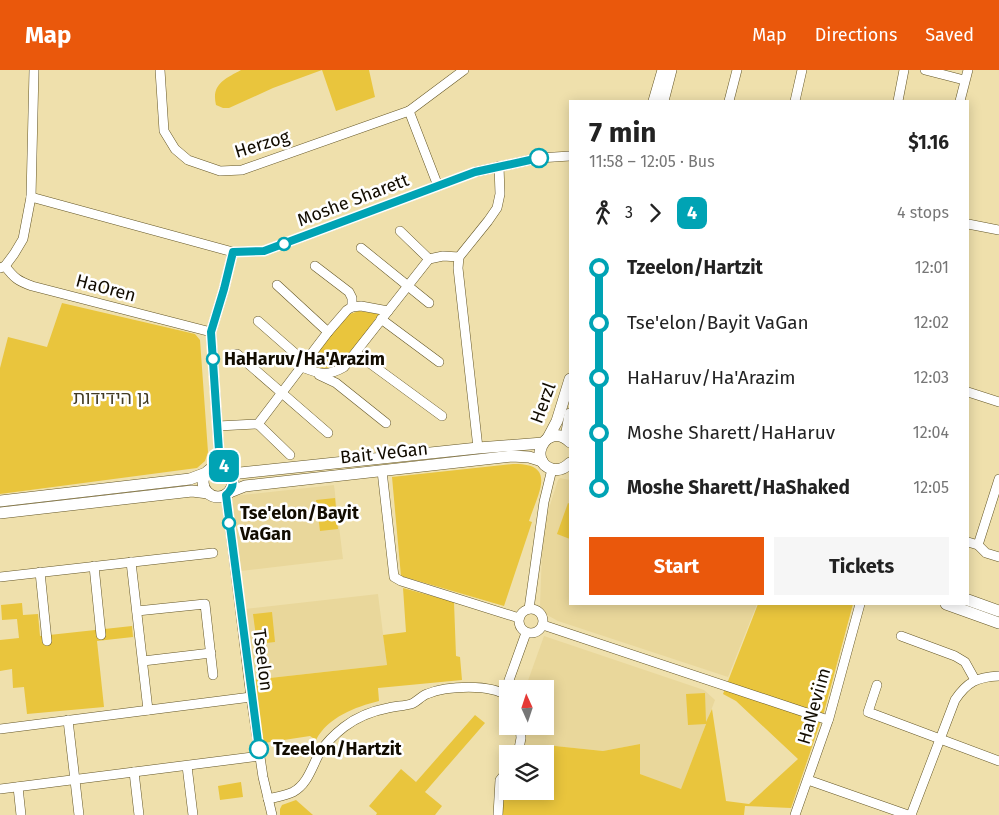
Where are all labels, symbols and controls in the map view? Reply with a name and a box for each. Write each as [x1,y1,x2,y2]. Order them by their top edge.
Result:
text: Map [25,21,71,49]
text: Map [752,24,787,46]
text: Directions [815,24,897,46]
text: Saved [925,24,974,46]
text: 7 min [589,116,656,149]
street label: Herzog [232,125,293,163]
text: $1.16 [908,131,949,154]
unlabelled marker [529,148,549,168]
text: 11:58 – 12:05 · Bus [589,152,715,171]
street label: Moshe Sharett [294,169,412,231]
icon: walk [589,199,617,227]
icon: forward [641,199,669,227]
text: 4 [687,202,697,224]
text: 3 [625,203,633,222]
text: 4 stops [897,203,949,222]
unlabelled marker [277,237,291,251]
text: Tzeelon/Hartzit [627,256,763,279]
text: 12:01 [915,258,949,277]
street label: HaOren [74,269,138,307]
text: Tse'elon/Bayit VaGan [627,311,809,334]
text: 12:02 [914,313,949,332]
place label: HaHaruv/Ha'Arazim [224,348,385,370]
marker: HaHaruv/Ha'Arazim [206,352,220,366]
text: HaHaruv/Ha'Arazim [627,366,796,389]
text: 12:03 [914,368,949,387]
street label: Herzl [525,380,561,426]
park label: גן הידידות [73,387,150,409]
text: Moshe Sharett/HaHaruv [627,421,835,444]
text: 12:04 [913,423,949,442]
street label: Bait VeGan [339,437,429,469]
line badge: 4 [208,450,240,482]
text: 4 [219,455,229,477]
text: Moshe Sharett/HaShaked [627,476,850,499]
text: 12:05 [913,478,949,497]
place label: Tse'elon/Bayit VaGan [239,502,360,545]
marker: Tse'elon/Bayit VaGan [222,516,236,530]
button: Start [589,537,764,595]
button: Tickets [774,537,949,595]
street label: Tseelon [248,628,278,692]
street label: HaNeviim [793,665,835,747]
north arrow [499,680,554,735]
map controls [499,680,554,800]
place label: Tzeelon/Hartzit [273,738,403,760]
marker: Tzeelon/Hartzit [249,739,269,759]
button: layers [499,745,554,800]

